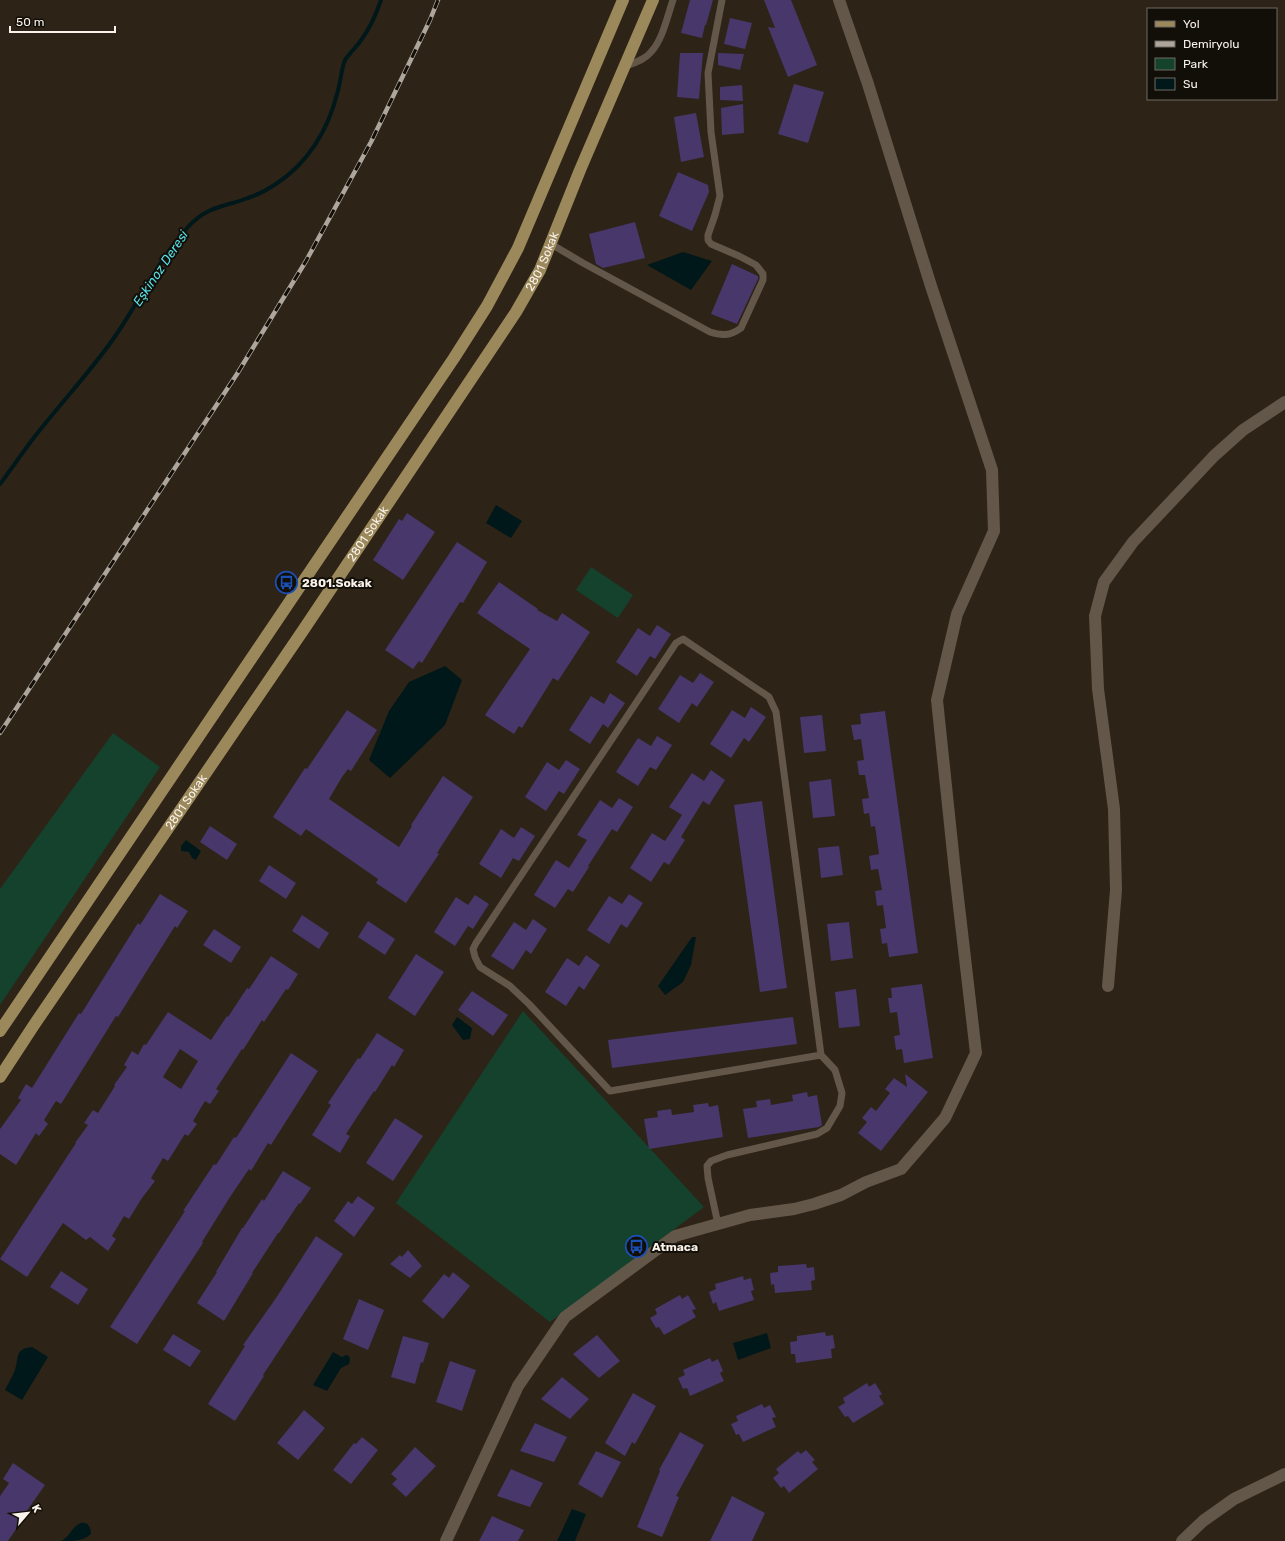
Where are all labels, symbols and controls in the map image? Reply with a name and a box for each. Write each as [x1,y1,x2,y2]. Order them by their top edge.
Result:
scale bar [10,8,115,34]
legend [1147,8,1277,100]
text: 50 m [16,15,44,29]
text: Yol [1183,17,1200,31]
text: Demiryolu [1183,37,1240,51]
text: Park [1183,57,1209,71]
text: Su [1183,77,1198,91]
water label: Eşkinoz Deresi [130,227,192,309]
street label: 2801 Sokak [523,229,562,293]
street label: 2801 Sokak [344,503,392,564]
bus stop icon: 2801.Sokak [274,570,300,596]
place label: 2801.Sokak [302,576,372,590]
street label: 2801 Sokak [162,771,210,832]
bus stop icon: Atmaca [624,1234,650,1260]
place label: Atmaca [652,1240,698,1254]
north arrow [8,1493,48,1533]
text: K [29,1502,44,1515]

